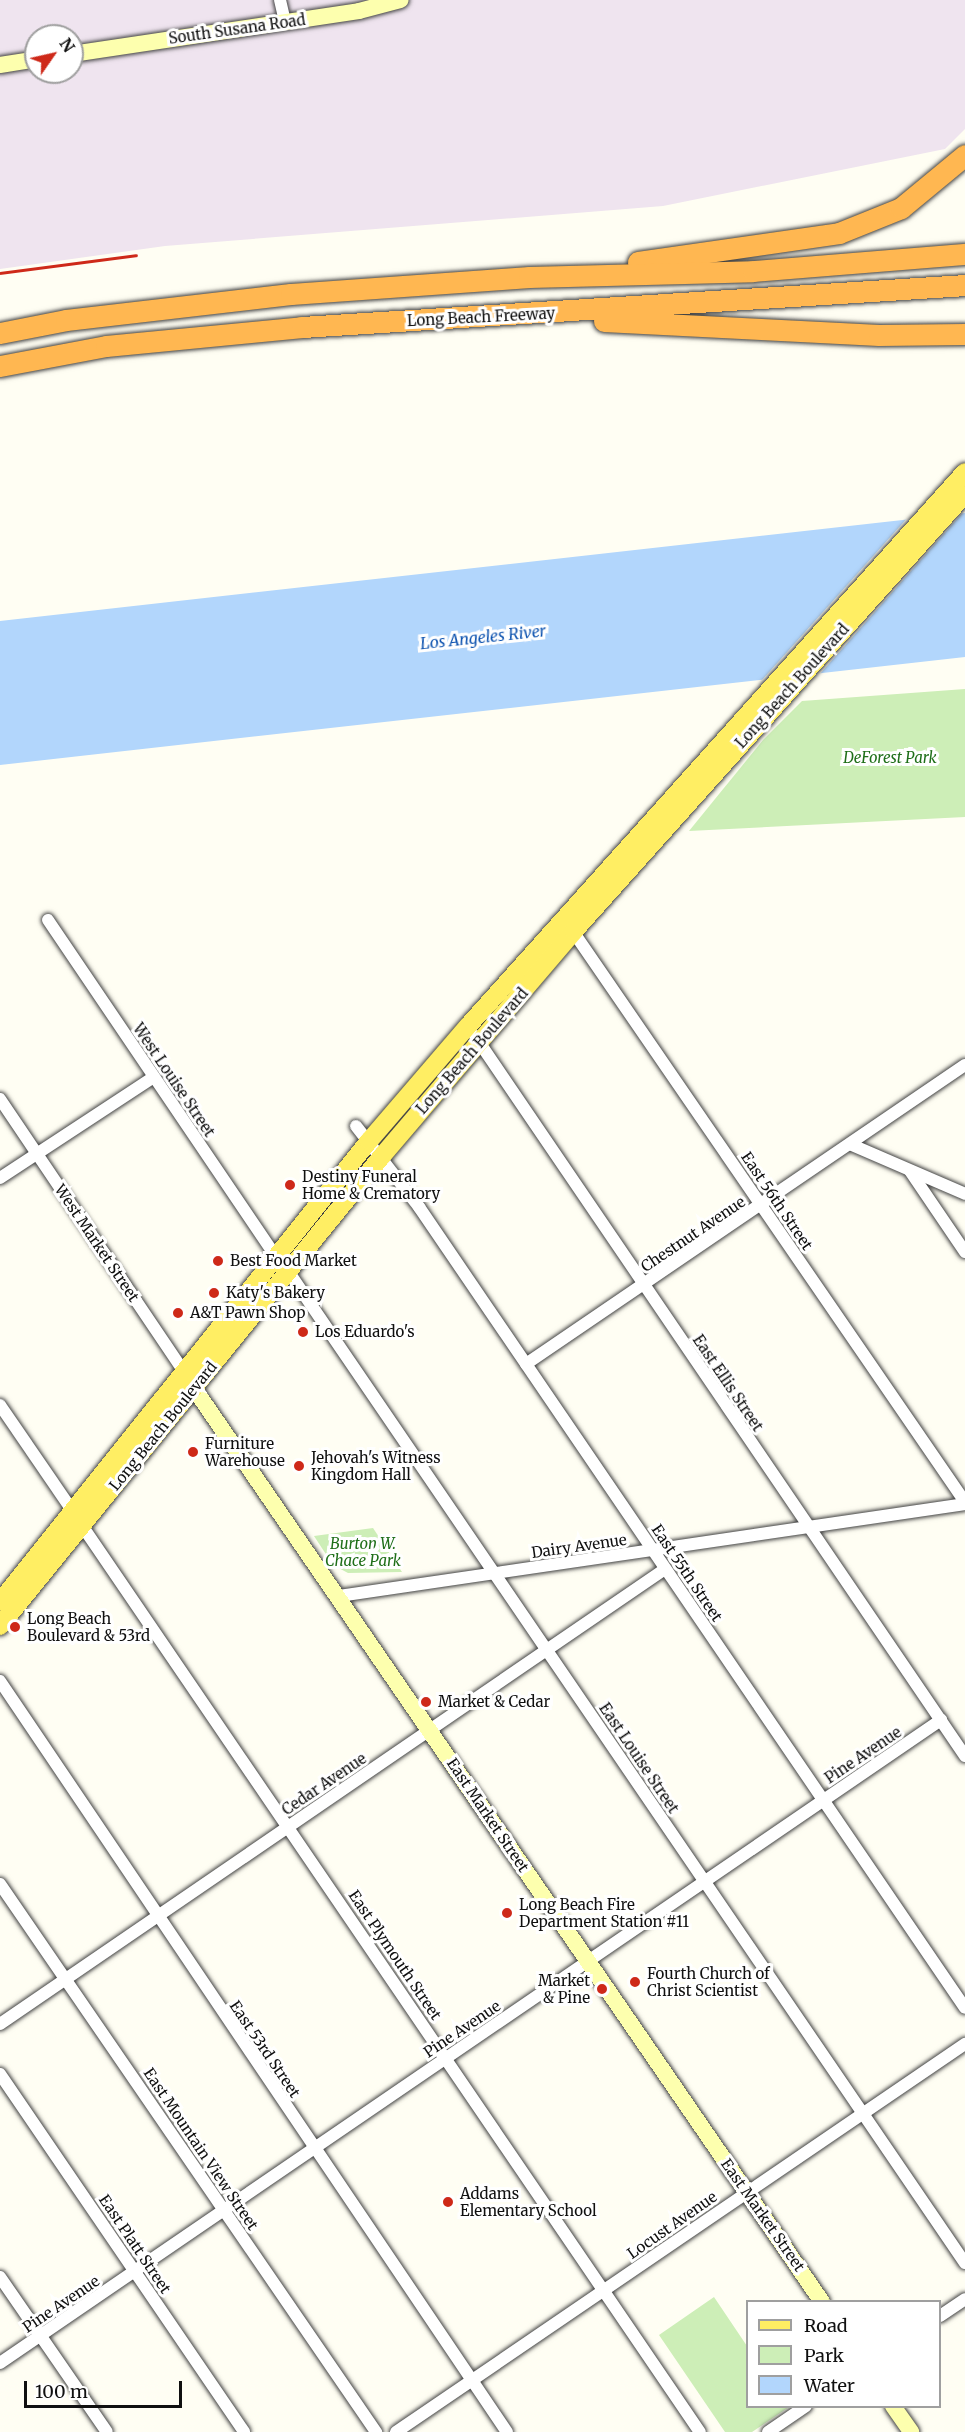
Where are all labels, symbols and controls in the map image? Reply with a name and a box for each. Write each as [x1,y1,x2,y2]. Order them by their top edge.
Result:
street label: South Susana Road [167,10,307,48]
north arrow [24,24,84,84]
text: N [55,34,79,56]
street label: Long Beach Freeway [407,304,555,330]
street label: Long Beach Boulevard [732,620,852,752]
water label: Los Angeles River [419,621,547,653]
park label: DeForest Park [843,749,937,767]
street label: Long Beach Boulevard [412,984,532,1118]
street label: West Louise Street [129,1020,219,1140]
street label: East 56th Street [738,1149,816,1253]
place label: Destiny Funeral Home & Crematory [302,1167,440,1202]
marker: Destiny Funeral Home & Crematory [283,1178,297,1192]
street label: West Market Street [51,1181,143,1305]
street label: Chestnut Avenue [637,1192,749,1276]
place label: Best Food Market [230,1252,357,1270]
marker: Best Food Market [211,1254,225,1268]
place label: Katy's Bakery [226,1284,325,1302]
marker: Katy's Bakery [207,1286,221,1300]
place label: A&T Pawn Shop [190,1304,305,1322]
marker: A&T Pawn Shop [171,1306,185,1320]
place label: Los Eduardo's [315,1323,415,1341]
marker: Los Eduardo's [296,1325,310,1339]
street label: East Ellis Street [689,1331,767,1435]
street label: Long Beach Boulevard [105,1358,221,1494]
place label: Furniture Warehouse [205,1434,285,1469]
marker: Furniture Warehouse [186,1445,200,1459]
place label: Jehovah's Witness Kingdom Hall [311,1448,441,1483]
marker: Jehovah's Witness Kingdom Hall [292,1459,306,1473]
street label: East 55th Street [648,1521,726,1625]
street label: Dairy Avenue [530,1530,628,1562]
park label: Burton W. Chace Park [325,1534,401,1569]
place label: Long Beach Boulevard & 53rd [27,1609,150,1644]
marker: Long Beach Boulevard & 53rd [8,1620,22,1634]
place label: Market & Cedar [438,1693,550,1711]
marker: Market & Cedar [419,1695,433,1709]
street label: East Louise Street [595,1699,683,1817]
street label: Pine Avenue [821,1723,905,1787]
street label: Cedar Avenue [278,1749,370,1819]
street label: East Market Street [443,1755,533,1875]
street label: East Plymouth Street [345,1887,445,2023]
place label: Long Beach Fire Department Station #11 [519,1895,689,1930]
marker: Long Beach Fire Department Station #11 [500,1906,514,1920]
place label: Fourth Church of Christ Scientist [647,1964,770,1999]
place label: Market & Pine [538,1971,590,2006]
marker: Fourth Church of Christ Scientist [628,1975,642,1989]
marker: Market & Pine [595,1982,609,1996]
street label: East 53rd Street [226,1997,304,2101]
street label: Pine Avenue [420,1997,504,2061]
street label: East Mountain View Street [140,2065,262,2233]
street label: East Market Street [717,2155,809,2275]
place label: Addams Elementary School [460,2184,597,2219]
street label: Locust Avenue [624,2188,720,2262]
street label: East Platt Street [95,2191,175,2297]
marker: Addams Elementary School [441,2195,455,2209]
street label: Pine Avenue [19,2272,103,2336]
legend [746,2300,941,2408]
text: Road [804,2314,848,2337]
text: Park [804,2344,844,2367]
scale bar [27,2369,184,2407]
text: Water [804,2374,855,2397]
text: 100 m [35,2380,88,2403]

